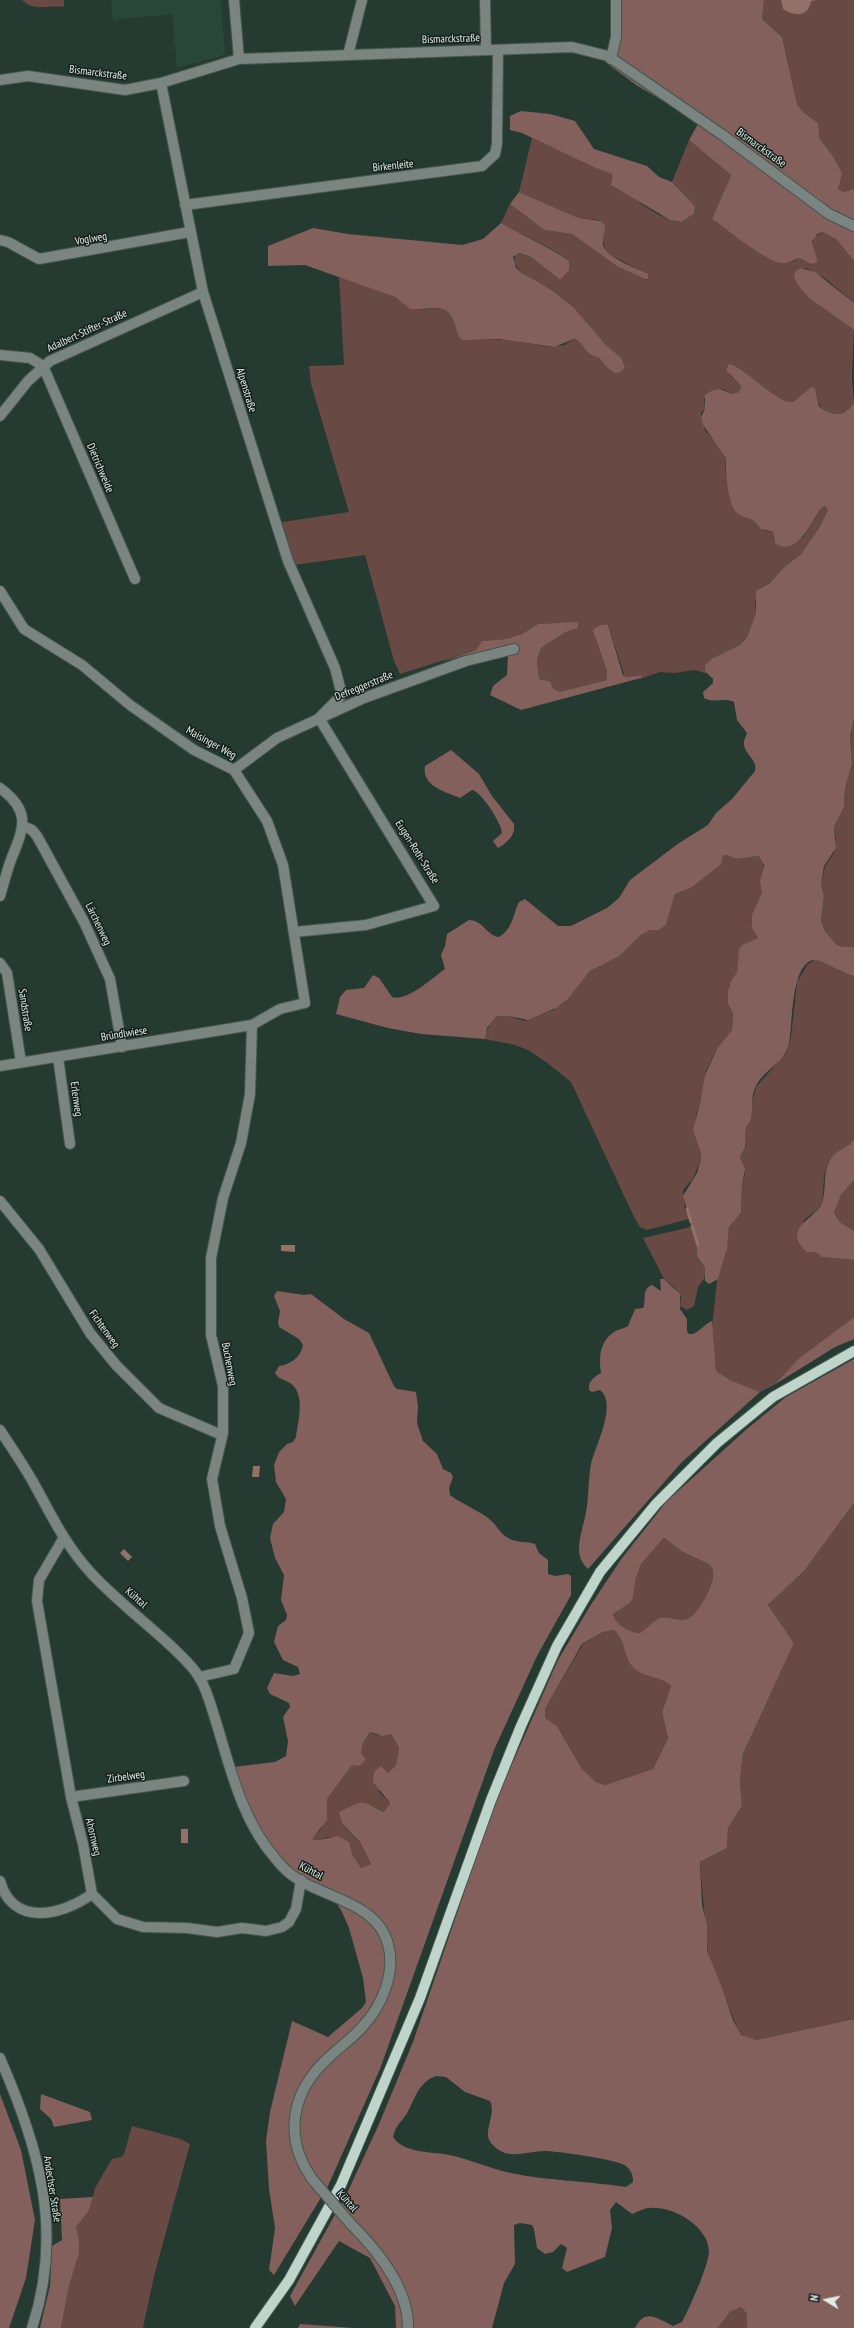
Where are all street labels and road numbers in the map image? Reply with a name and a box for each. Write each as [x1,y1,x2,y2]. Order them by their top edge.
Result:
street label: Bismarckstraße [422,31,480,47]
street label: Bismarckstraße [68,63,128,83]
street label: Bismarckstraße [734,126,788,170]
street label: Birkenleite [372,157,414,175]
street label: Voglweg [74,230,108,248]
street label: Adalbert-Stifter-Straße [45,307,129,355]
street label: Alpenstraße [233,366,259,414]
street label: Dietrichweide [84,441,116,495]
street label: Defreggerstraße [333,668,395,704]
street label: Maisinger Weg [183,724,239,762]
street label: Eugen-Roth-Straße [392,818,442,886]
street label: Lärchenweg [82,901,114,947]
street label: Sandstraße [15,988,35,1032]
street label: Bründlwiese [100,1024,148,1044]
street label: Erlenweg [67,1081,85,1117]
street label: Fichtenweg [86,1307,122,1351]
street label: Buchenweg [218,1341,240,1387]
street label: Kühtal [122,1585,150,1611]
street label: Zirbelweg [106,1768,146,1786]
street label: Ahornweg [82,1817,104,1857]
street label: Kühtal [297,1859,325,1883]
street label: Andechser Straße [40,2155,64,2223]
street label: Kühtal [334,2187,360,2215]

